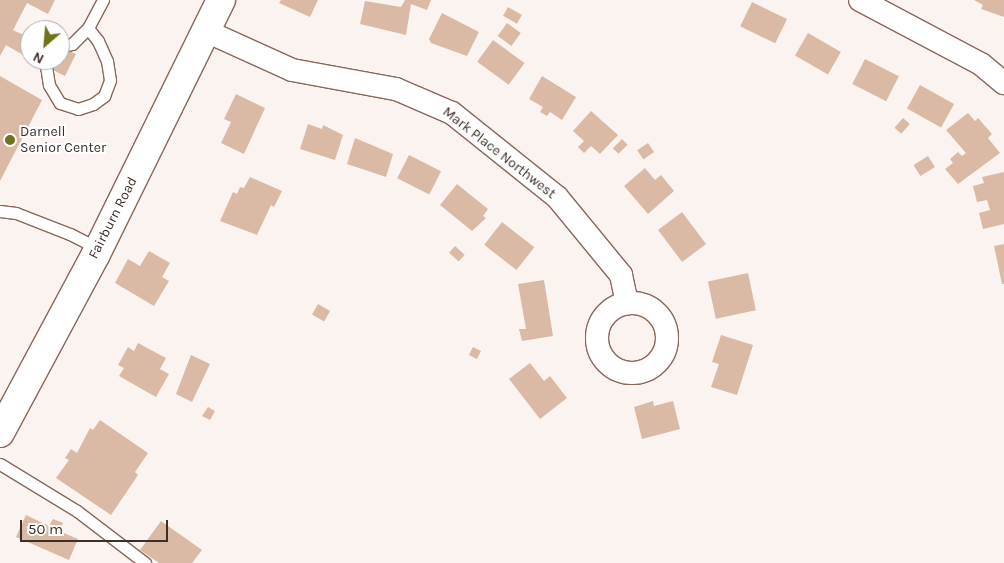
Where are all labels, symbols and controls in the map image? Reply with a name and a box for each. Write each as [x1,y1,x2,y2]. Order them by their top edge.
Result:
north arrow [20,20,70,70]
text: N [30,48,47,68]
street label: Mark Place Northwest [439,104,559,202]
place label: Darnell Senior Center [20,124,106,156]
marker: Darnell Senior Center [4,134,16,146]
street label: Fairburn Road [85,174,141,262]
scale bar [22,510,170,542]
text: 50 m [28,520,63,538]

